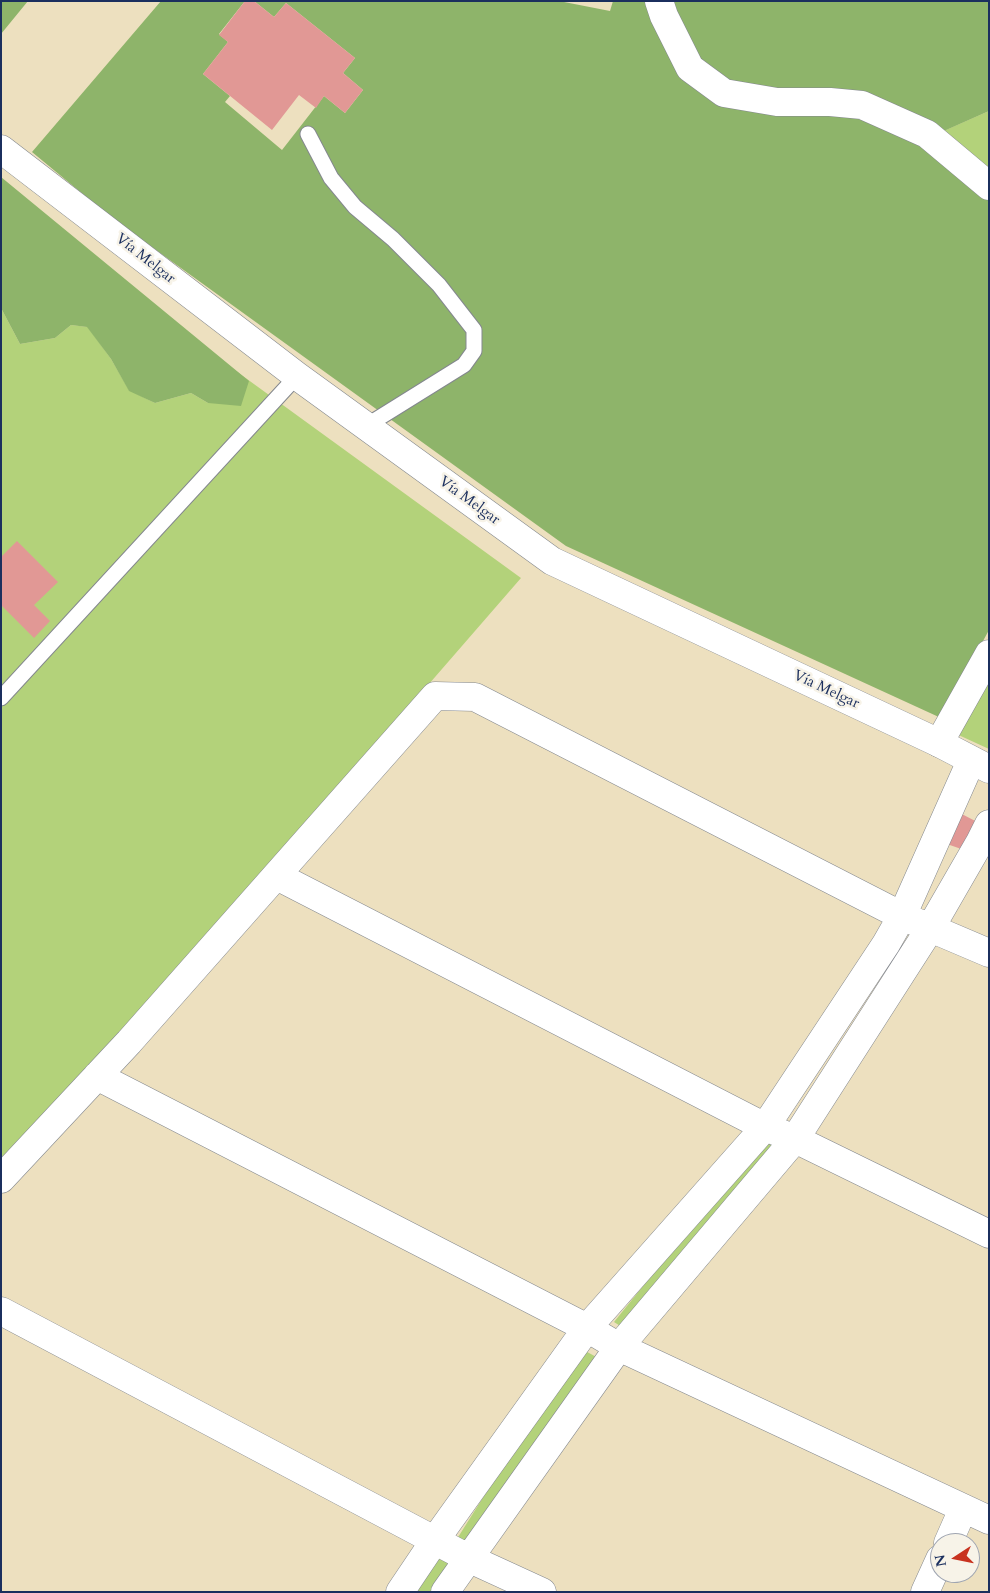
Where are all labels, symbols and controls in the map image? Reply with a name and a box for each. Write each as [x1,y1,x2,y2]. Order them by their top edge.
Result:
street label: Vía Melgar [112,230,178,288]
street label: Vía Melgar [435,473,503,529]
street label: Vía Melgar [790,667,862,713]
north arrow [930,1533,980,1583]
text: N [930,1553,951,1569]

